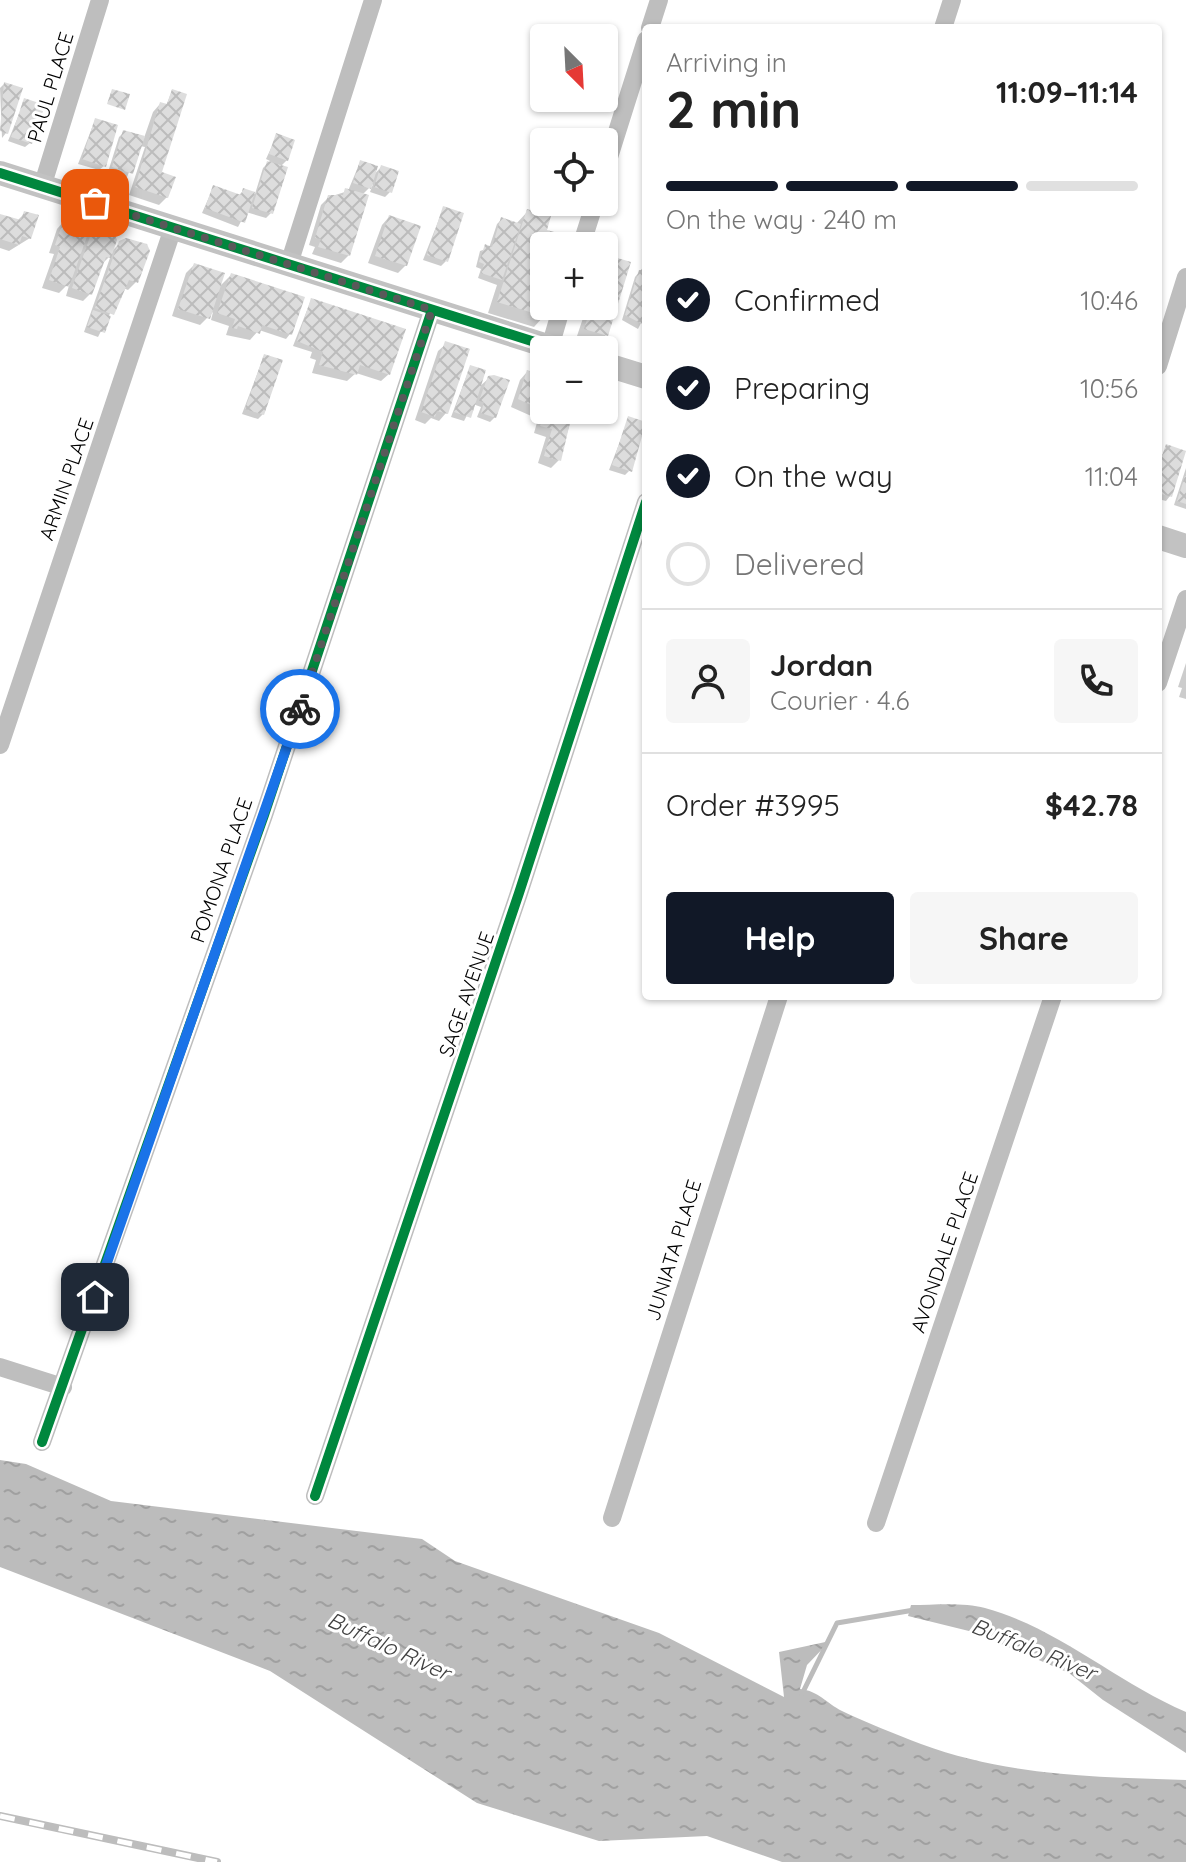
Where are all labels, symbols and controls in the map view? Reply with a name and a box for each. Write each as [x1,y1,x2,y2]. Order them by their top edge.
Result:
north arrow [530,24,618,112]
map controls [530,24,618,424]
street label: PAUL PLACE [21,29,79,145]
text: Arriving in [666,46,787,79]
text: 11:09–11:14 [996,73,1138,111]
text: 2 min [666,76,801,141]
button: locate [530,128,618,216]
pin [61,169,129,237]
icon: bag [73,181,117,225]
text: On the way · 240 m [666,203,897,236]
button: + [530,232,618,320]
icon: check [666,278,710,322]
text: Confirmed [734,281,880,319]
text: 10:46 [1080,284,1138,317]
button: − [530,336,618,424]
icon: check [666,366,710,410]
text: Preparing [734,369,870,407]
text: 10:56 [1080,372,1138,405]
street label: ARMIN PLACE [33,415,99,543]
icon: check [666,454,710,498]
text: On the way [734,457,893,495]
text: 11:04 [1085,460,1138,493]
text: Delivered [734,545,865,583]
button: person [666,639,750,723]
button: phone [1054,639,1138,723]
text: Jordan [770,646,873,684]
courier [260,669,340,749]
text: Courier · 4.6 [770,684,909,717]
icon: bike [278,687,322,731]
text: Order #3995 [666,786,840,824]
text: $42.78 [1045,786,1138,824]
street label: POMONA PLACE [184,794,258,946]
button: Help [666,892,894,984]
button: Share [910,892,1138,984]
street label: SAGE AVENUE [433,928,499,1060]
street label: AVONDALE PLACE [905,1168,983,1336]
street label: JUNIATA PLACE [640,1176,706,1324]
pin [61,1263,129,1331]
icon: home [73,1275,117,1319]
water label: Buffalo River [323,1605,457,1688]
water label: Buffalo River [968,1611,1103,1688]

